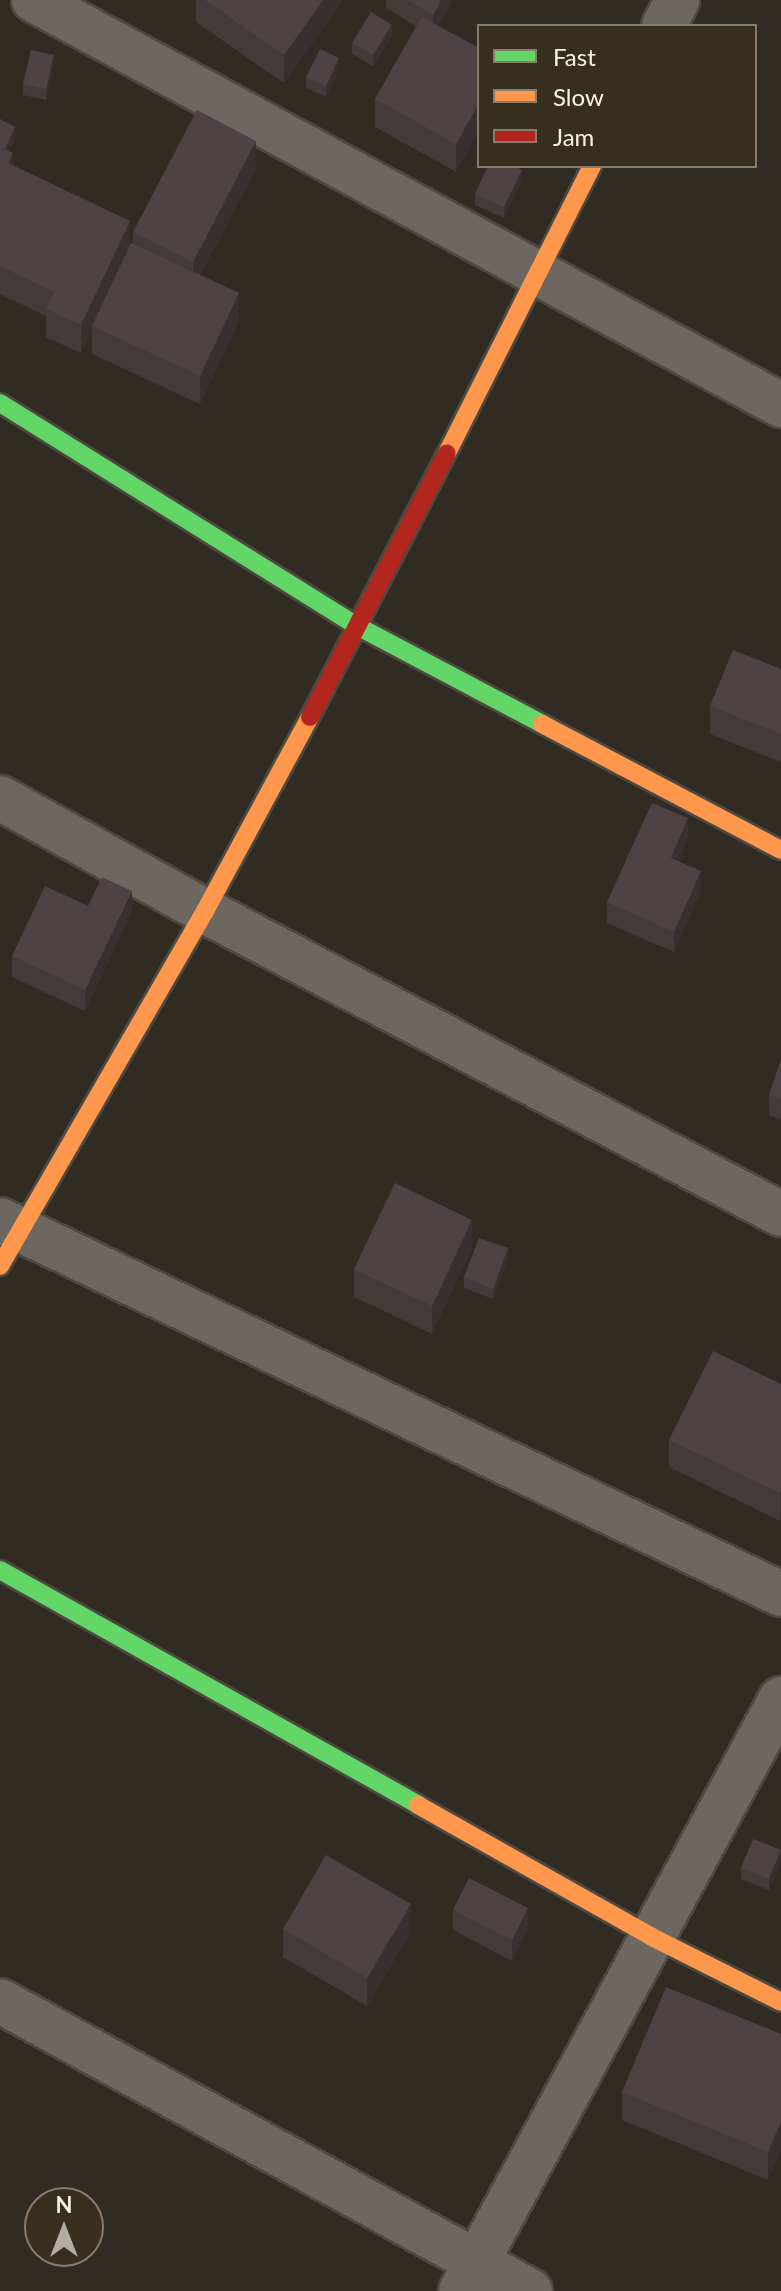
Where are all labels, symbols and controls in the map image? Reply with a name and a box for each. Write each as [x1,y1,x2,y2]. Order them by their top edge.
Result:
legend [477,24,757,168]
text: Fast [553,42,596,71]
text: Slow [553,82,604,111]
text: Jam [553,122,594,151]
north arrow [24,2187,104,2267]
text: N [56,2191,72,2218]

